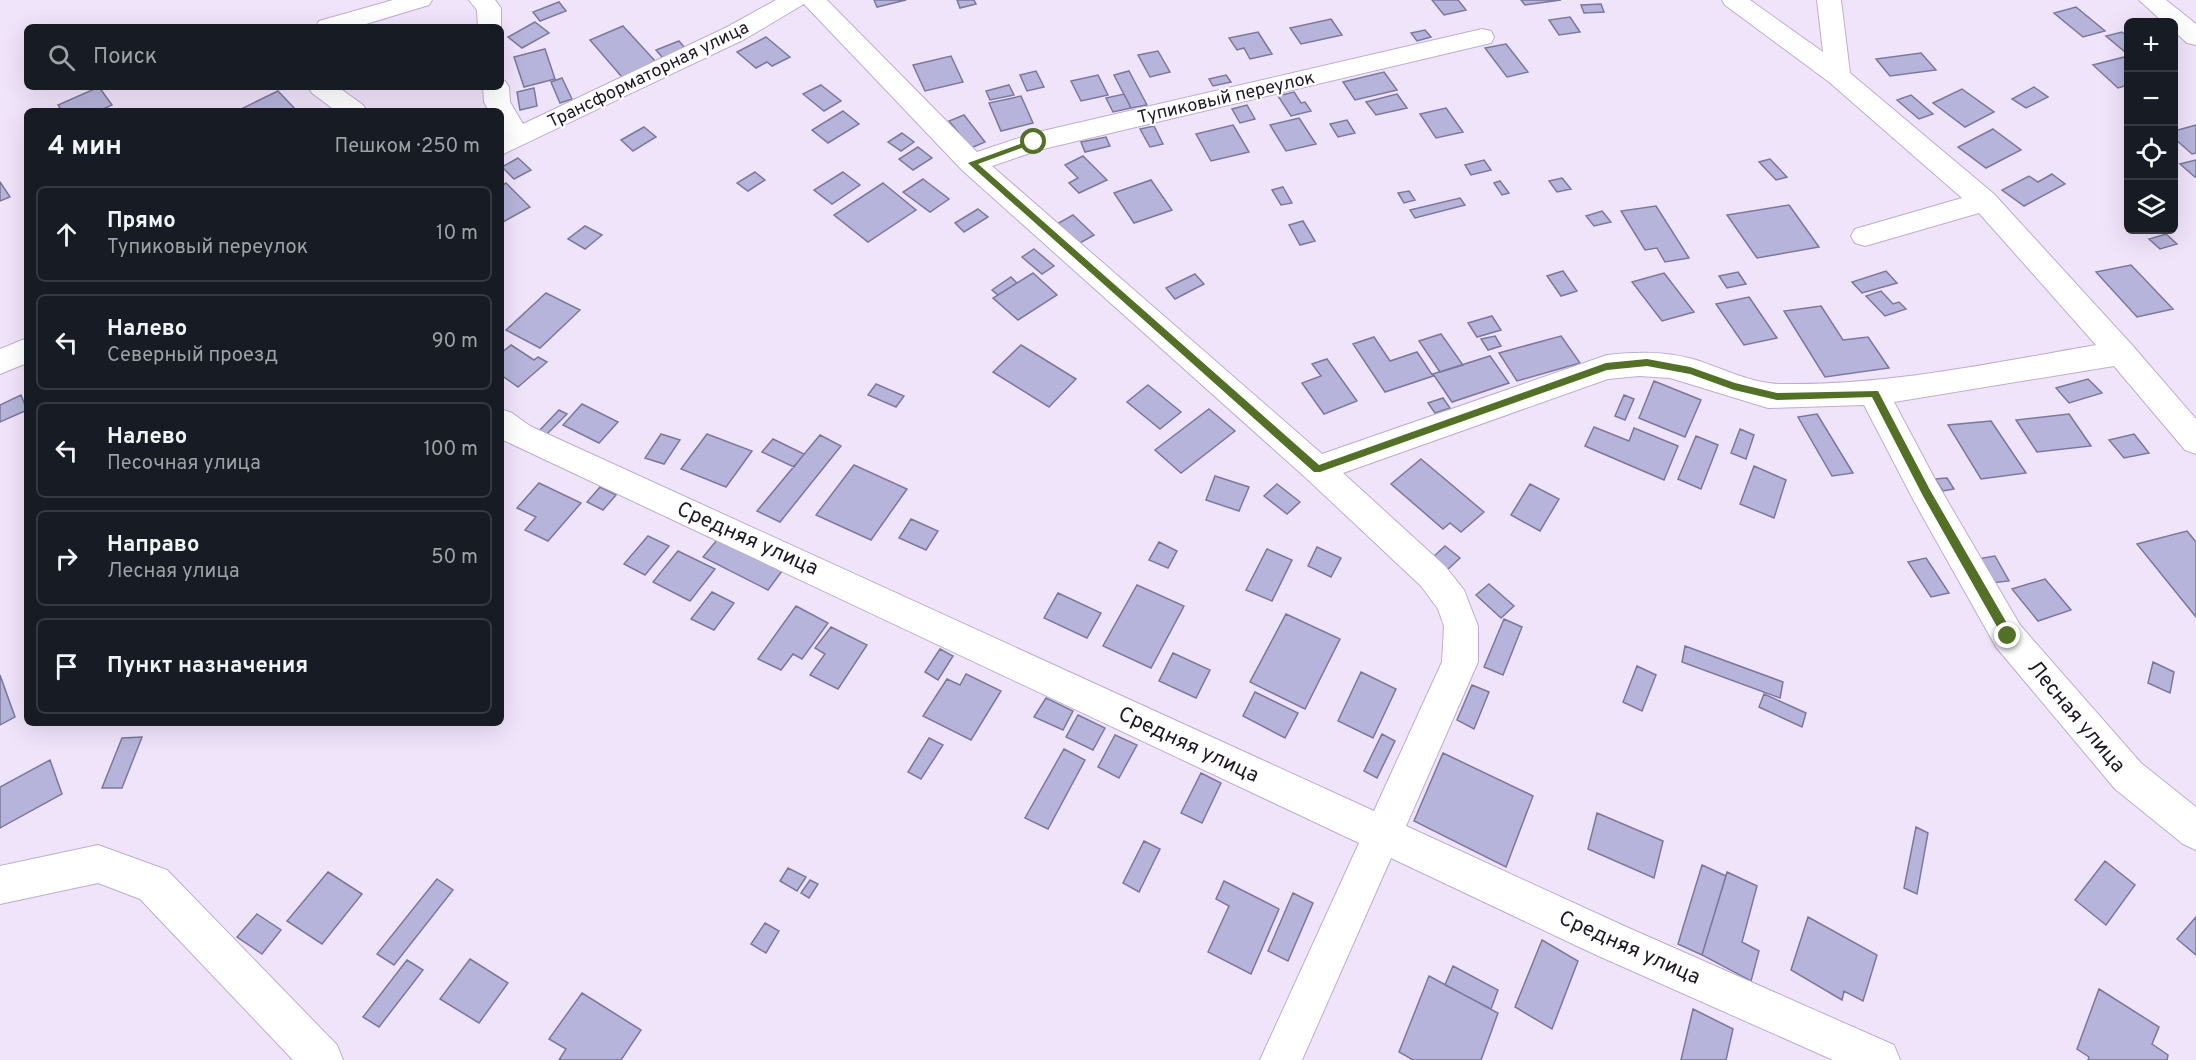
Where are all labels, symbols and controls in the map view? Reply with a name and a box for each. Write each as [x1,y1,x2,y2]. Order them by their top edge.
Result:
street label: Трансформаторная улица [544,17,753,134]
map controls [2124,18,2178,234]
button: + [2124,18,2178,72]
search box [24,24,504,90]
icon: search [45,41,78,74]
text: Поиск [93,44,157,71]
street label: Тупиковый переулок [1136,67,1317,130]
button: − [2124,72,2178,126]
button: locate [2124,126,2178,180]
route start [1020,128,1046,154]
text: 4 мин [48,131,122,164]
text: Пешком · 250 m [334,134,480,160]
button: layers [2124,180,2178,234]
text: Прямо [107,208,176,235]
icon: ahead [50,218,83,251]
text: 10 m [436,221,478,247]
text: Тупиковый переулок [107,235,308,261]
text: Налево [107,316,187,343]
icon: left [50,326,83,359]
text: 90 m [432,329,478,355]
text: Северный проезд [107,343,278,369]
text: Налево [107,424,187,451]
icon: left [50,434,83,467]
text: 100 m [423,437,478,463]
text: Песочная улица [107,451,261,477]
street label: Средняя улица [672,496,822,583]
text: Направо [107,532,199,559]
icon: right [50,542,83,575]
text: 50 m [431,545,478,571]
text: Лесная улица [107,559,240,585]
route end [1994,622,2020,648]
icon: arrive [50,650,83,683]
text: Пункт назначения [107,653,308,680]
street label: Лесная улица [2021,655,2131,779]
street label: Средняя улица [1114,701,1263,790]
street label: Средняя улица [1554,905,1704,992]

